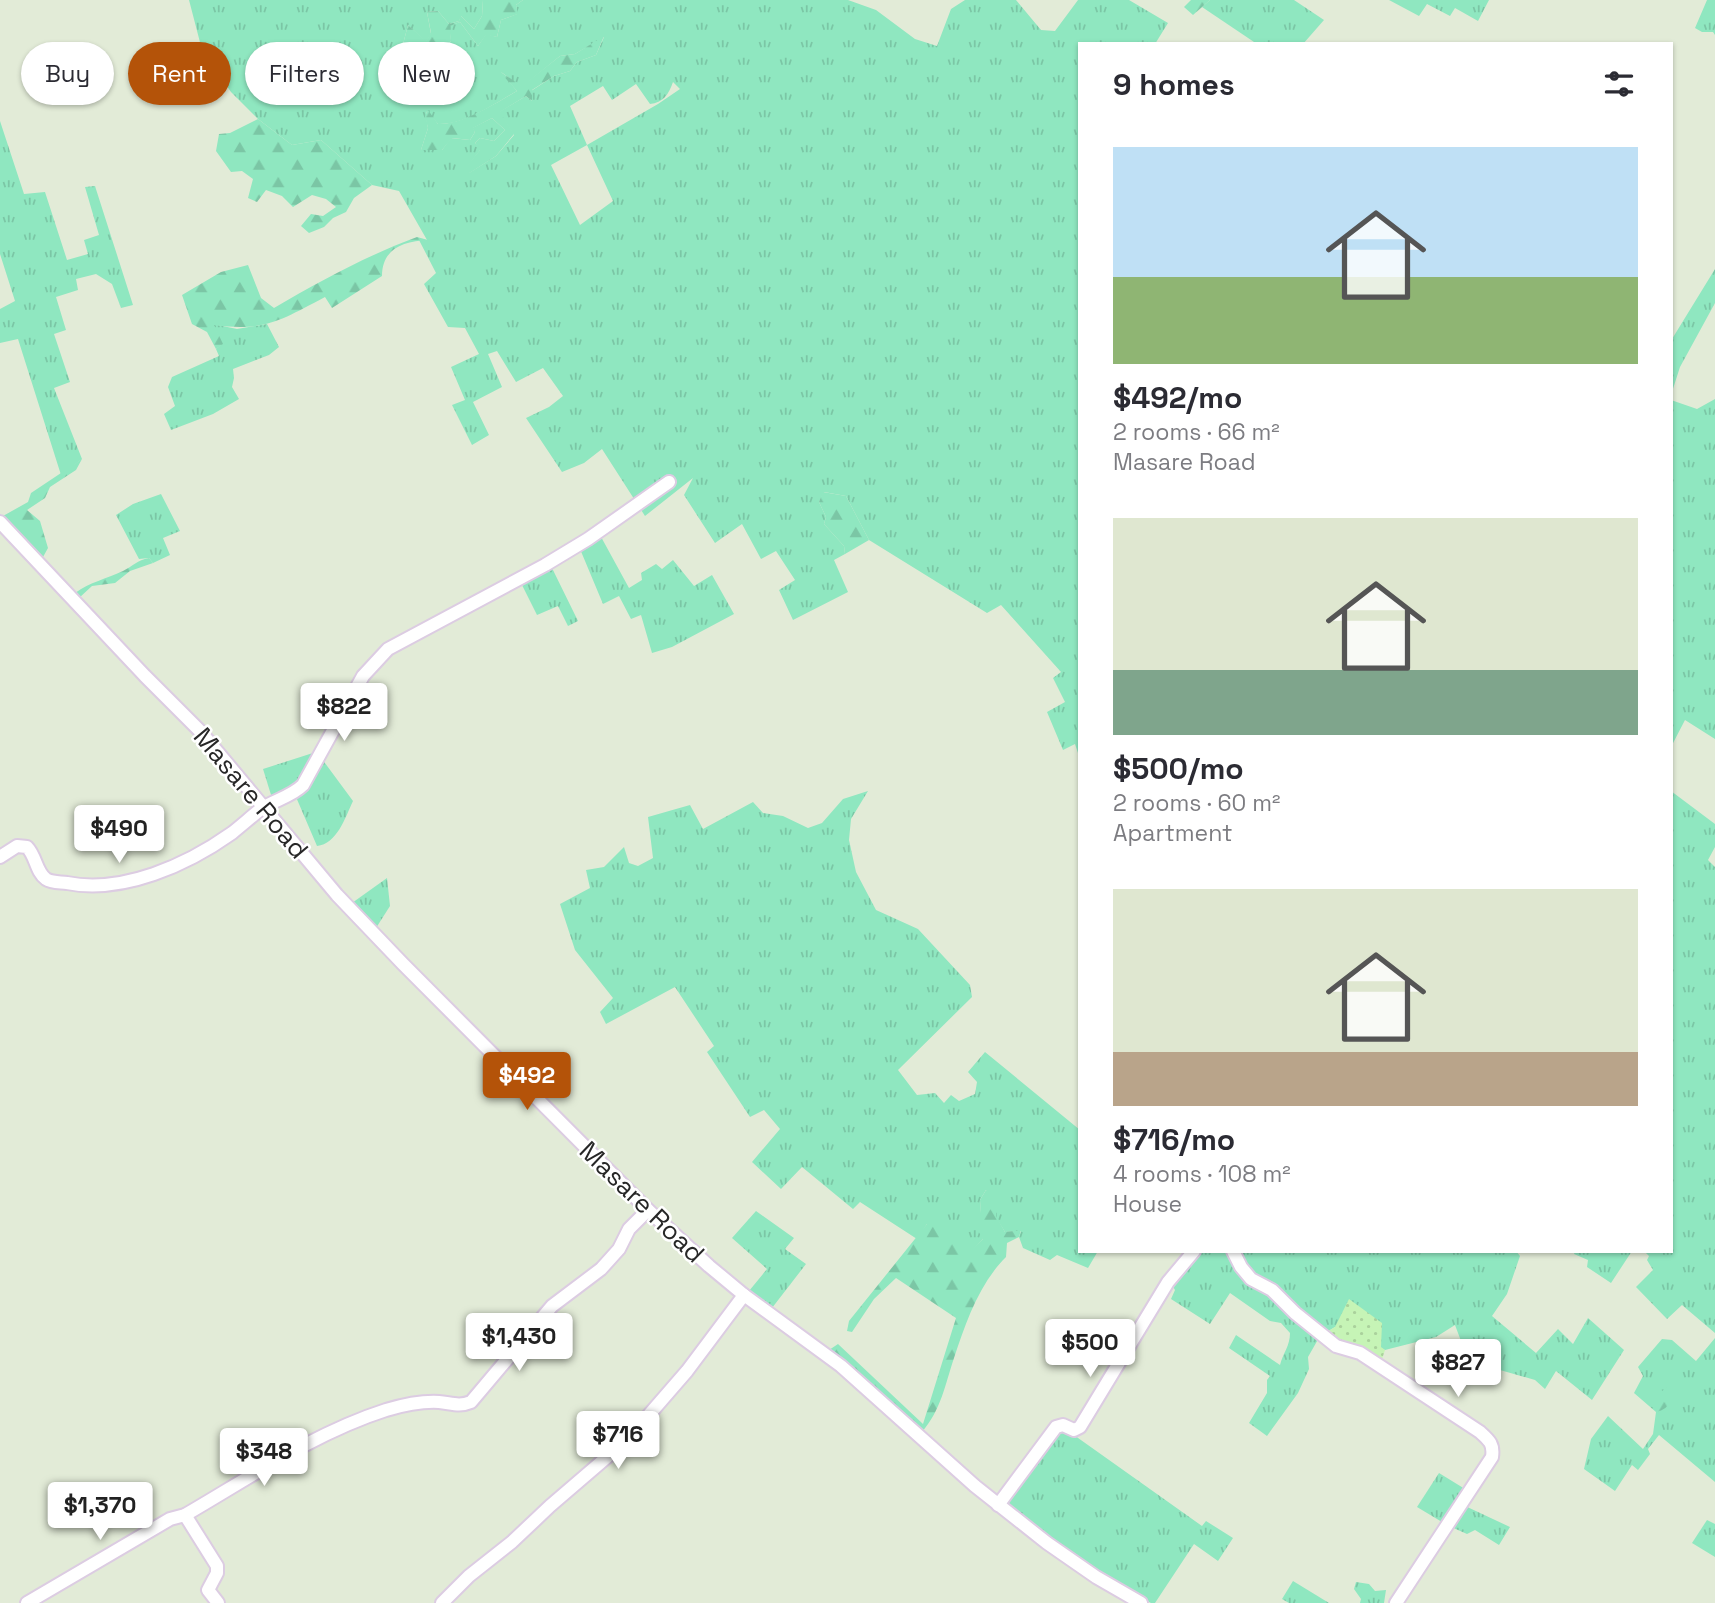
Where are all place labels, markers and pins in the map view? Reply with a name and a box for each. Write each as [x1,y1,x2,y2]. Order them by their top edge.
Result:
pin: $822 [303,684,385,743]
pin: $490 [78,806,160,865]
pin: $492 [486,1052,568,1112]
pin: $1,430 [462,1314,576,1373]
pin: $500 [1049,1320,1131,1379]
pin: $827 [1417,1340,1499,1399]
pin: $716 [577,1412,659,1471]
pin: $348 [223,1428,305,1488]
pin: $1,370 [43,1482,157,1542]

